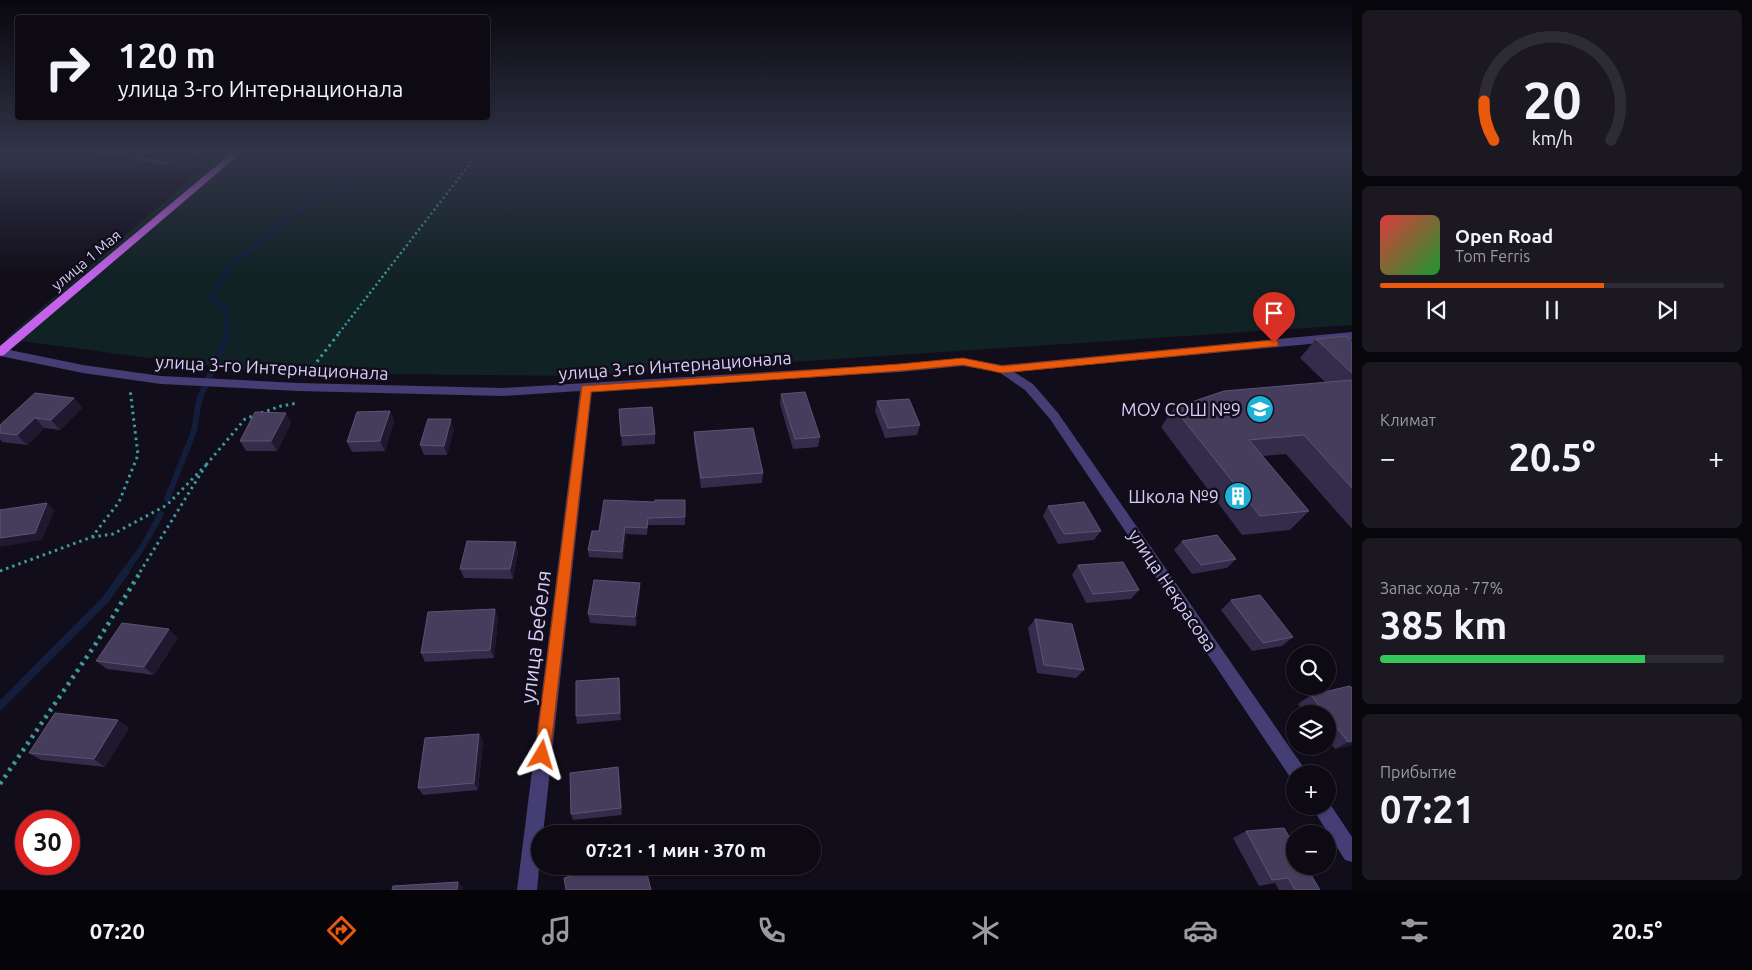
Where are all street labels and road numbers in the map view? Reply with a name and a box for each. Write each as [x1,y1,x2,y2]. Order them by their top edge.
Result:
street label: улица 1 Мая [48,226,124,294]
street label: улица 3-го Интернационала [558,347,792,383]
street label: улица 3-го Интернационала [155,351,389,383]
street label: улица Некрасова [1125,525,1221,655]
street label: улица Бебеля [515,569,555,705]

